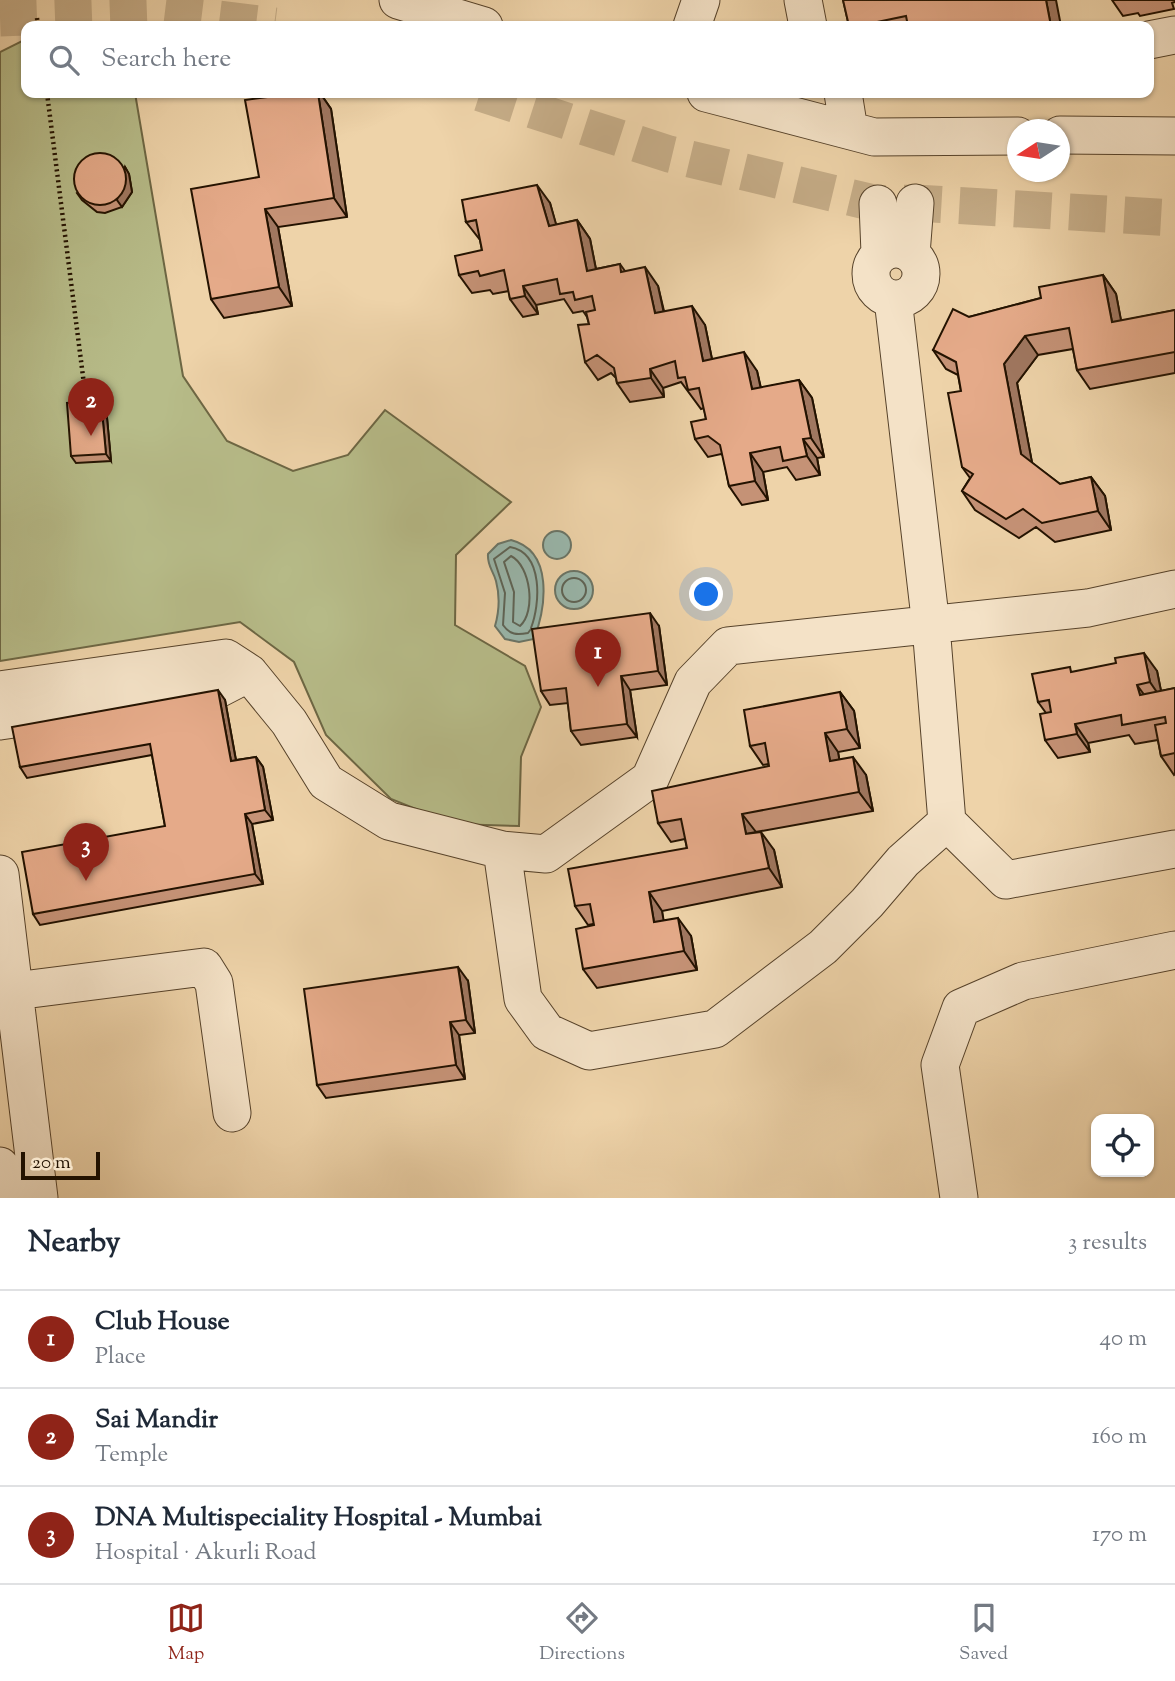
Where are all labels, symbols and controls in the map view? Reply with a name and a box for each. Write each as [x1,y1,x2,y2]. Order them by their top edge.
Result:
search box [21,21,1154,98]
icon: search [45,41,83,79]
text: Search here [101,41,231,78]
north arrow [1007,119,1070,182]
pin: 2 [68,378,114,436]
your location [689,577,723,611]
pin: 1 [575,629,621,687]
pin: 3 [63,823,109,881]
map controls [1091,1114,1154,1177]
button: locate [1091,1114,1154,1177]
scale bar [21,1149,100,1181]
text: 20 m [32,1150,71,1177]
text: Nearby [28,1222,120,1265]
text: 3 results [1068,1227,1147,1260]
text: Club House [95,1304,230,1341]
text: 1 [47,1323,55,1356]
text: 40 m [1100,1323,1147,1356]
text: Place [95,1341,146,1374]
text: Sai Mandir [95,1402,218,1439]
text: 2 [46,1421,56,1454]
text: 160 m [1092,1421,1147,1454]
text: Temple [95,1439,168,1472]
text: DNA Multispeciality Hospital - Mumbai [95,1500,542,1537]
text: 3 [46,1519,56,1552]
text: 170 m [1092,1519,1147,1552]
text: Hospital · Akurli Road [95,1537,317,1570]
tab: Map [167,1599,205,1668]
tab: Directions [539,1599,625,1668]
tab: Saved [959,1599,1008,1668]

